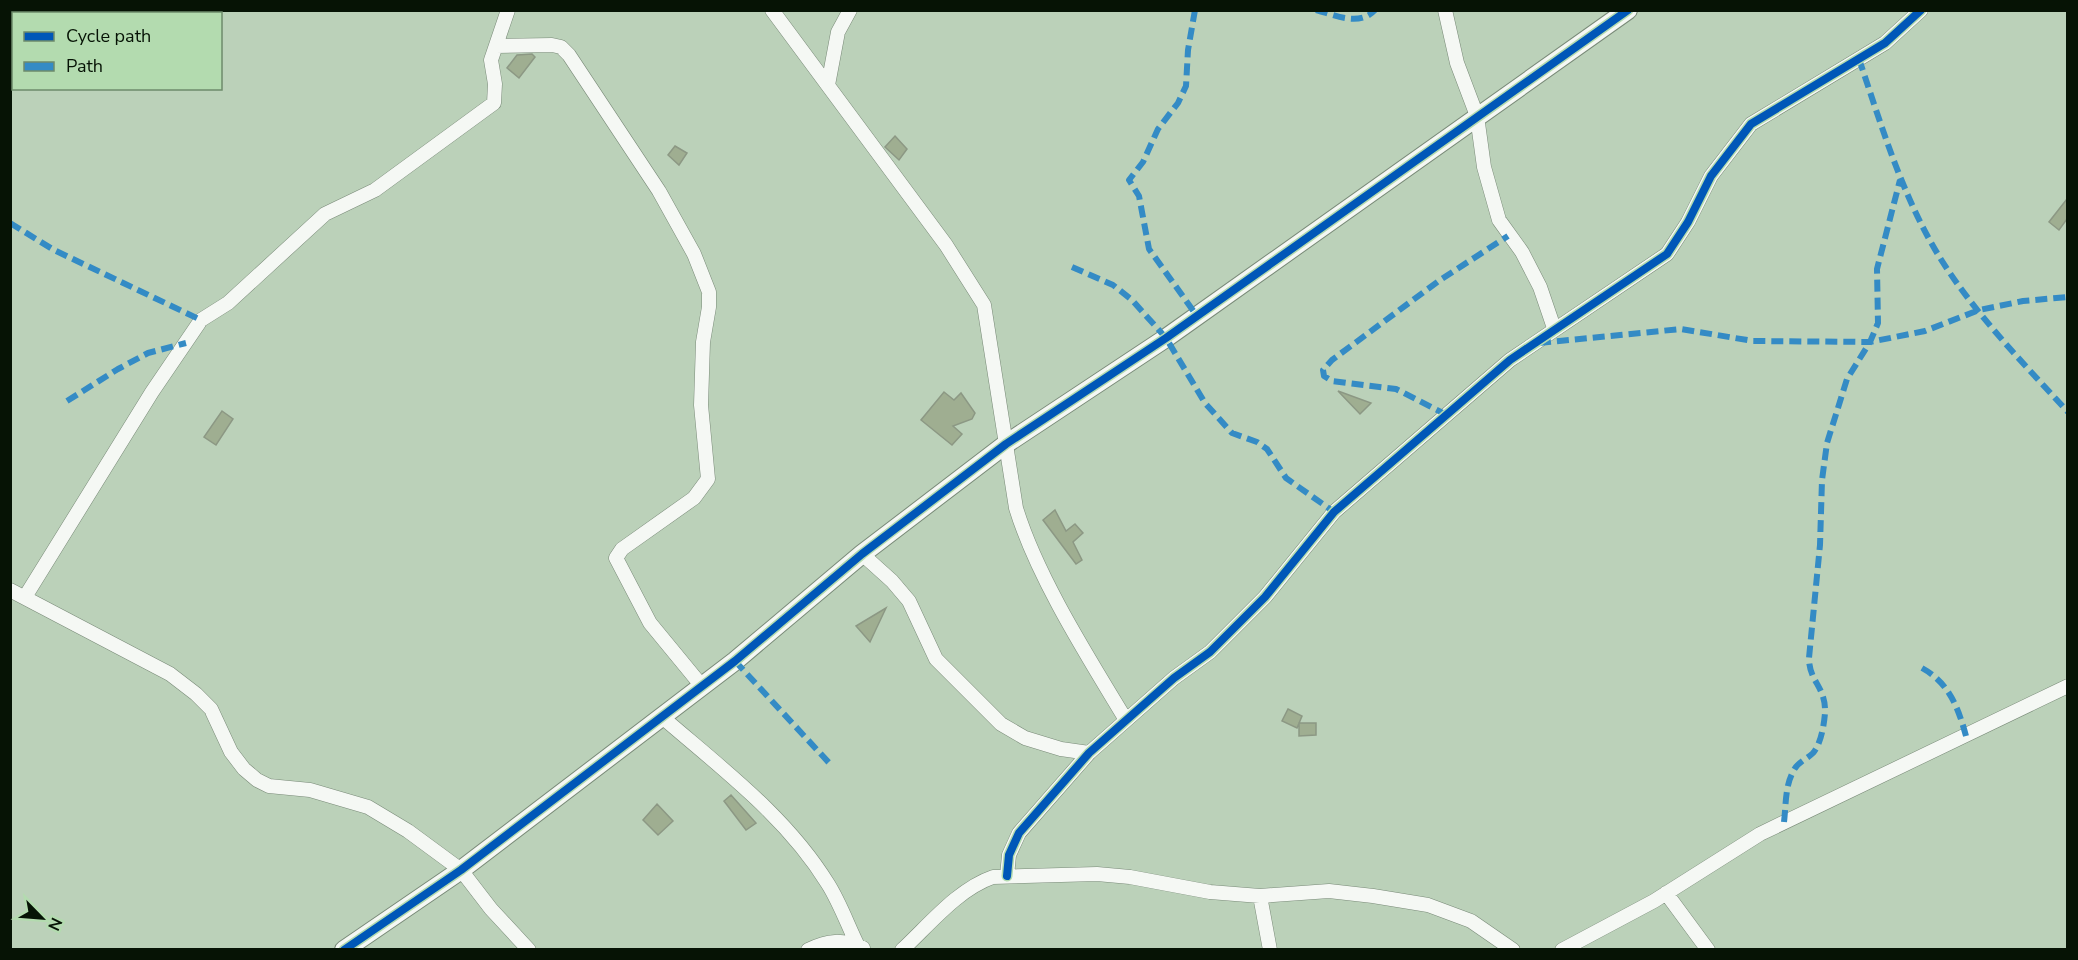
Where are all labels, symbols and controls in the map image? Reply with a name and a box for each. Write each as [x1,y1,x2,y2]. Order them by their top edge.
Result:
legend [12,12,222,90]
text: Cycle path [66,24,151,48]
text: Path [66,54,103,78]
north arrow [12,888,72,948]
text: N [42,914,67,934]

